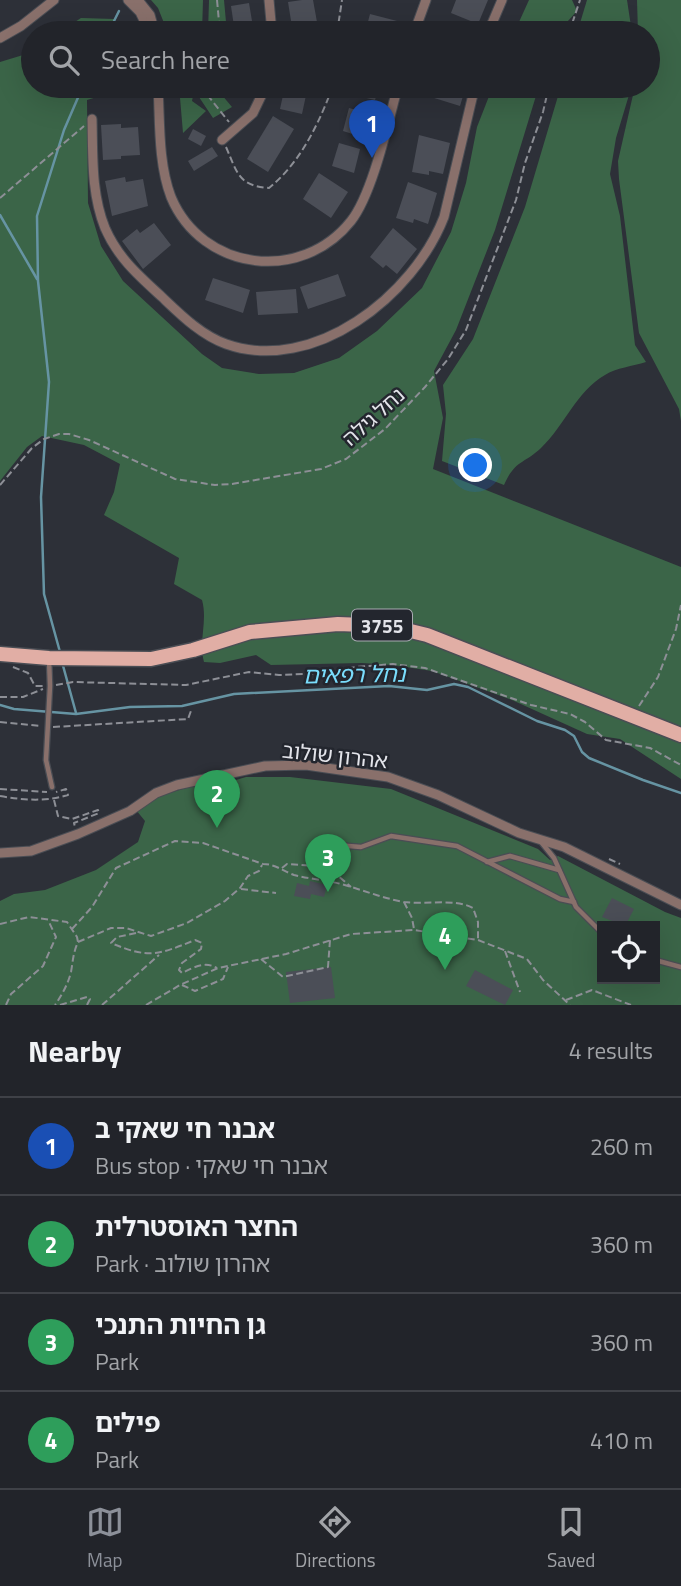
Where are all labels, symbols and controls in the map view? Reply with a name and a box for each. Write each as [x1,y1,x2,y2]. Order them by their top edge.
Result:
search box [21,21,660,98]
text: Search here [101,40,230,79]
icon: search [45,41,83,79]
pin: 1 [349,100,395,158]
street label: נחל גילה [334,379,412,453]
your location [458,448,492,482]
road number: 3755 [352,610,412,640]
water label: נחל רפאים [302,656,408,692]
street label: אהרון שולוב [281,734,389,776]
pin: 2 [194,770,240,828]
pin: 3 [305,834,351,892]
pin: 4 [422,912,468,970]
map controls [597,921,660,984]
button: locate [597,921,660,984]
text: Nearby [28,1028,121,1074]
text: 4 results [569,1033,653,1068]
text: אבנר חי שאקי ב [95,1109,275,1148]
text: 1 [45,1129,57,1164]
text: 260 m [590,1129,653,1164]
text: Bus stop · אבנר חי שאקי [95,1148,328,1183]
text: החצר האוסטרלית [95,1207,298,1246]
text: 2 [45,1227,57,1262]
text: 360 m [590,1227,653,1262]
text: Park · אהרון שולוב [95,1246,270,1281]
text: גן החיות התנכי [95,1305,266,1344]
text: 3 [45,1325,57,1360]
text: 360 m [590,1325,653,1360]
text: Park [95,1344,139,1379]
text: פילים [95,1403,161,1442]
text: 4 [45,1423,57,1458]
text: 410 m [590,1423,653,1458]
text: Park [95,1442,139,1477]
tab: Map [86,1503,124,1574]
tab: Directions [295,1503,376,1574]
tab: Saved [547,1503,595,1574]

